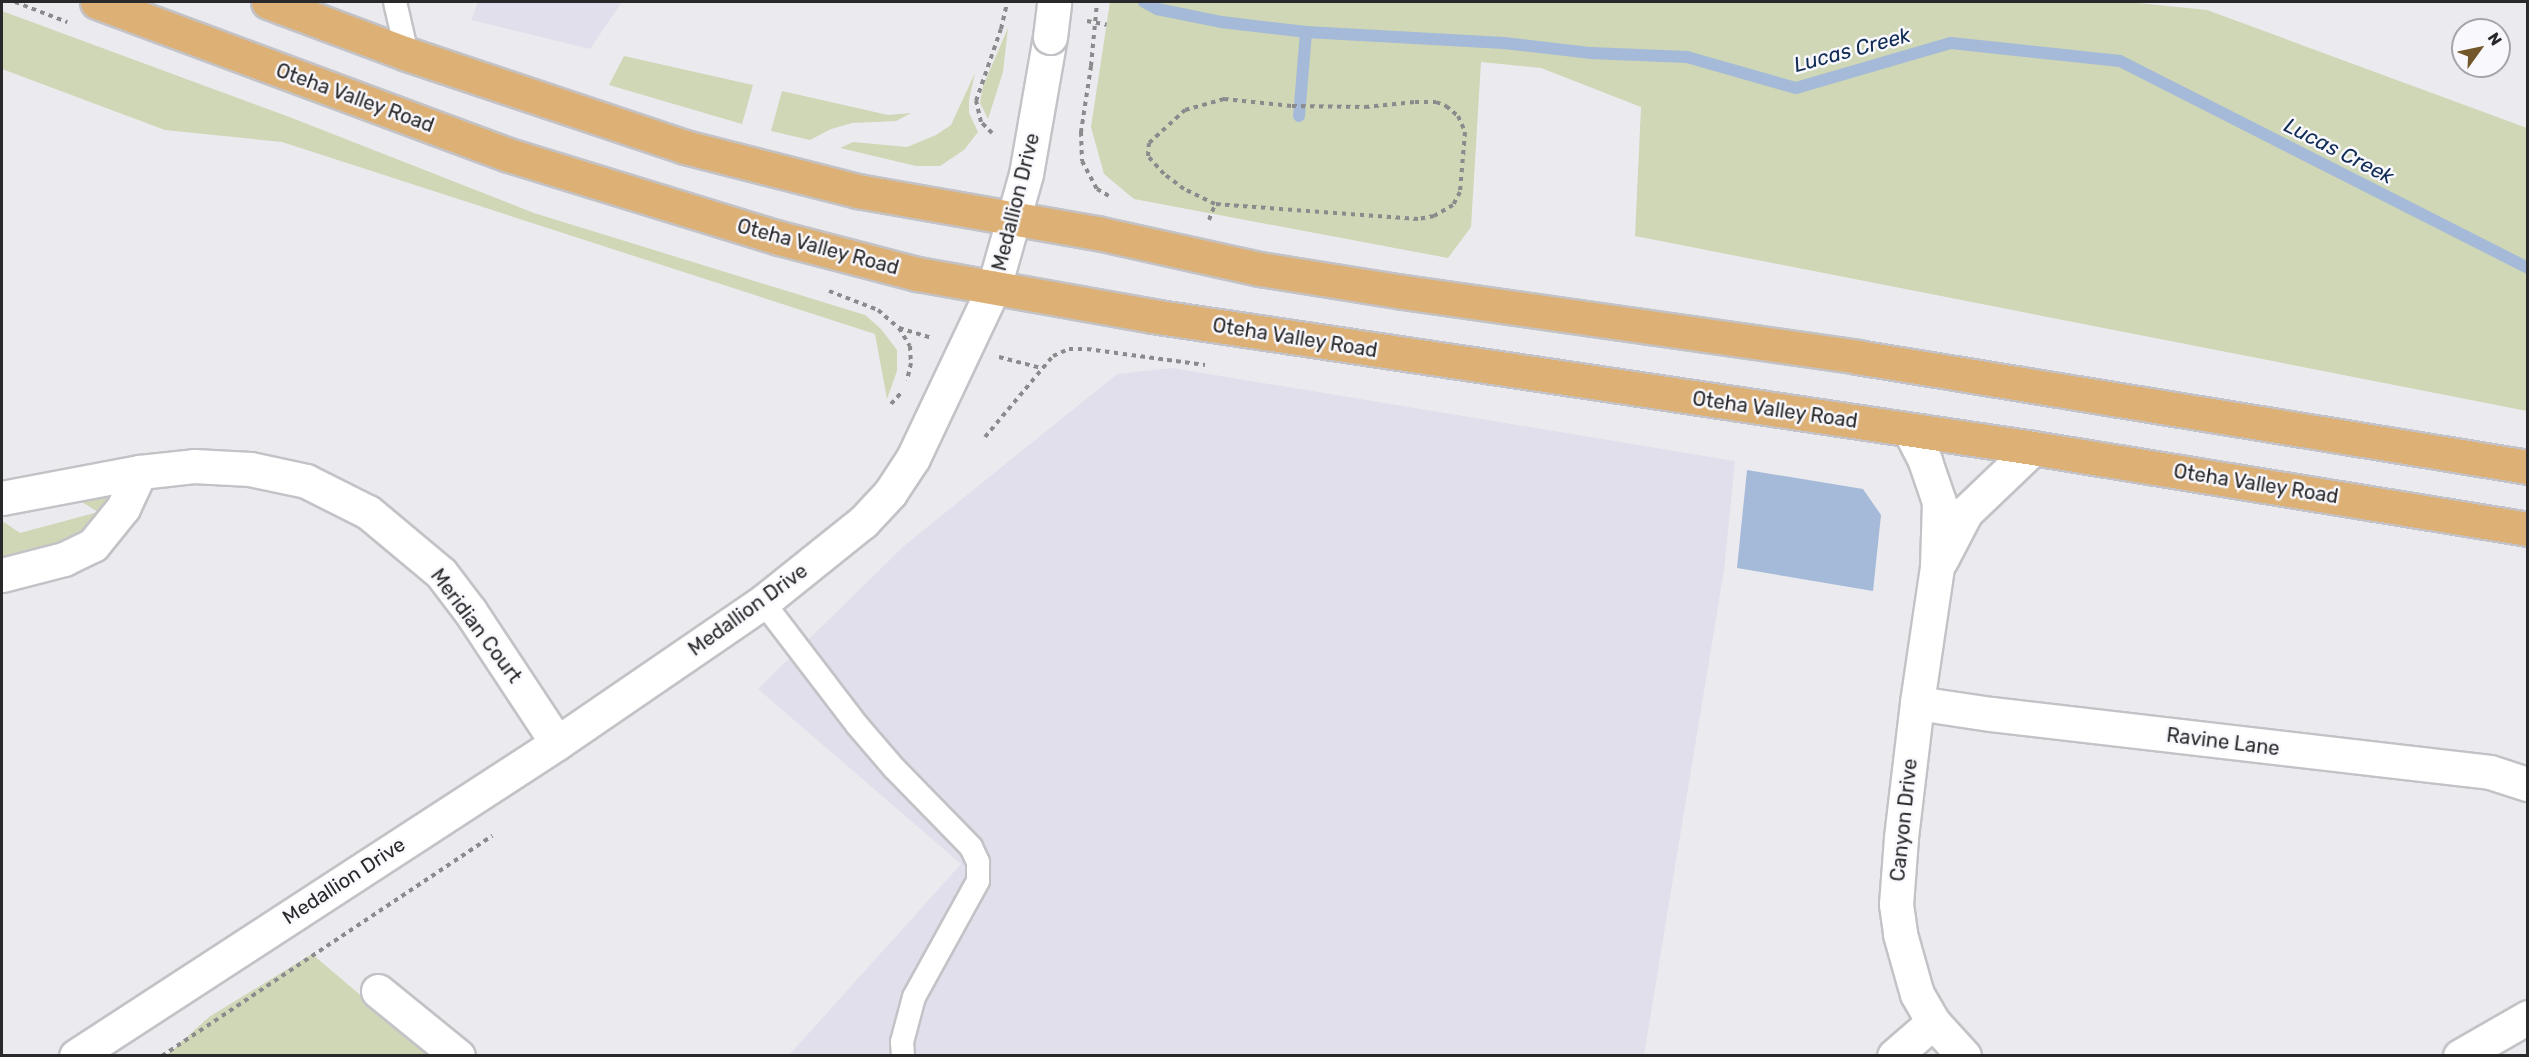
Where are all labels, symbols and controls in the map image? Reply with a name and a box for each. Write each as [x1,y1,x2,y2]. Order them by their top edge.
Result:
north arrow [2451,18,2511,78]
water label: Lucas Creek [1791,22,1913,78]
text: N [2484,29,2506,49]
street label: Oteha Valley Road [272,58,438,138]
water label: Lucas Creek [2280,113,2398,189]
street label: Medallion Drive [987,131,1045,273]
street label: Oteha Valley Road [734,214,902,280]
street label: Oteha Valley Road [1210,313,1380,363]
street label: Oteha Valley Road [1690,386,1860,434]
street label: Oteha Valley Road [2171,459,2341,509]
street label: Medallion Drive [684,559,812,661]
street label: Meridian Court [425,564,527,688]
street label: Ravine Lane [2165,723,2281,761]
street label: Canyon Drive [1886,757,1922,883]
street label: Medallion Drive [278,832,410,930]

